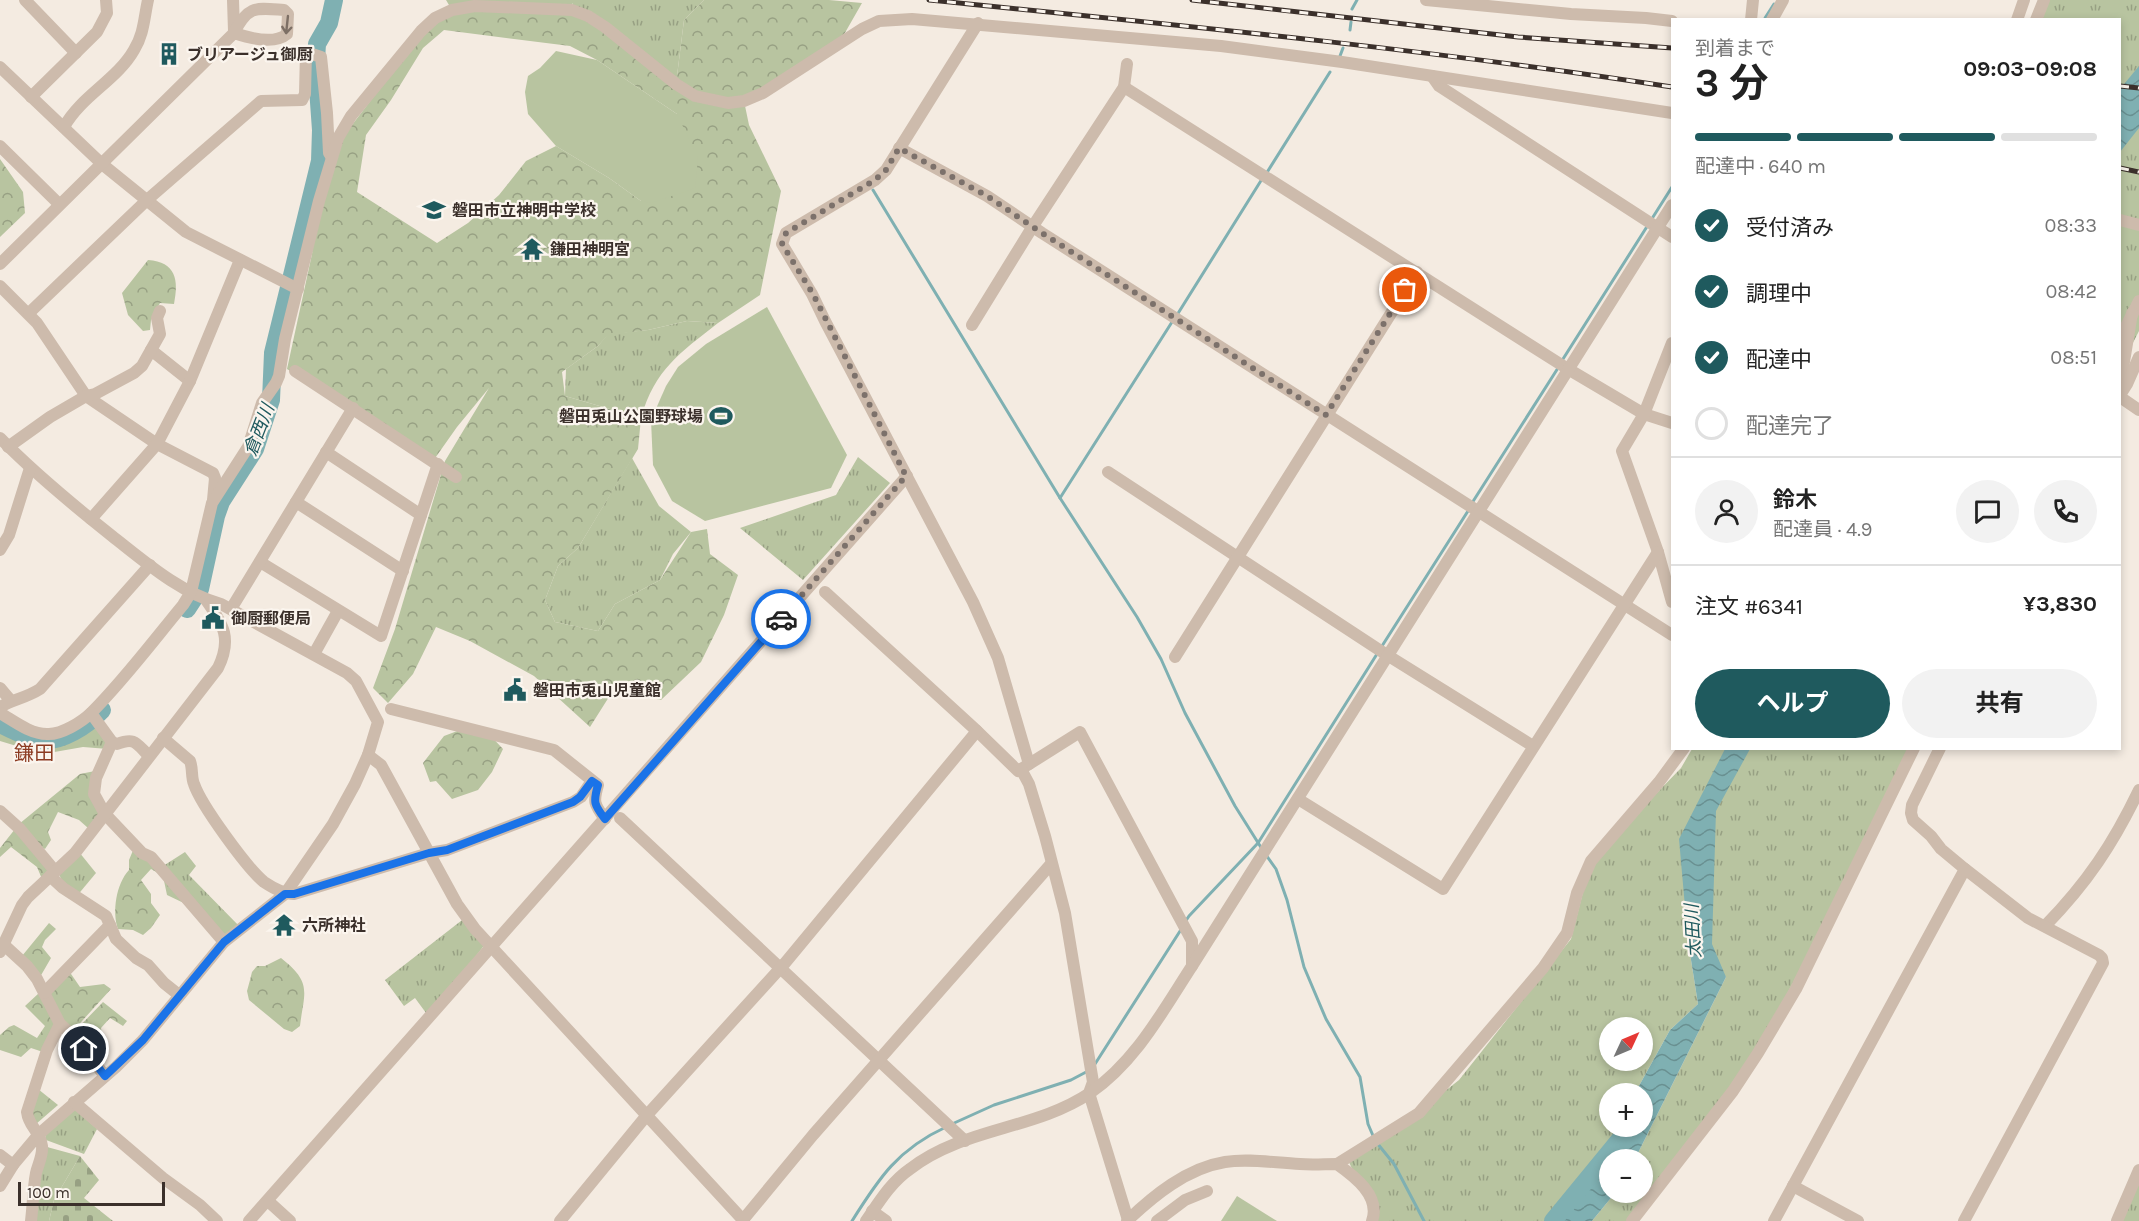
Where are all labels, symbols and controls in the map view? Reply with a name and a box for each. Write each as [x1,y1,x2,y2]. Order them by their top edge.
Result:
one-way arrow [281,15,292,34]
text: 到着まで [1695,37,1775,60]
building icon: ブリアージュ御厨 [156,41,182,67]
place label: ブリアージュ御厨 [187,45,313,64]
text: 09:03–09:08 [1963,56,2097,82]
text: 3 分 [1695,60,1768,106]
text: 配達中 · 640 m [1695,155,1826,178]
school or university icon: 磐田市立神明中学校 [421,197,447,223]
place label: 磐田市立神明中学校 [452,201,596,220]
icon: check [1695,209,1728,242]
text: 08:33 [2045,214,2097,237]
text: 受付済み [1746,215,1834,241]
temple icon: 鎌田神明宮 [519,236,545,262]
place label: 鎌田神明宮 [550,240,630,259]
pin [1379,264,1430,315]
icon: bag [1388,273,1421,306]
icon: check [1695,275,1728,308]
text: 08:42 [2045,280,2097,303]
text: 調理中 [1746,281,1812,307]
icon: check [1695,341,1728,374]
text: 08:51 [2050,346,2097,369]
text: 配達中 [1746,347,1812,373]
water label: 倉西川 [239,399,280,459]
sports icon: 磐田兎山公園野球場 [708,403,734,429]
place label: 磐田兎山公園野球場 [559,407,703,426]
text: 配達完了 [1746,413,1834,439]
button: person [1695,480,1758,543]
button: chat [1956,480,2019,543]
button: phone [2034,480,2097,543]
text: 鈴木 [1773,487,1817,513]
text: 配達員 · 4.9 [1773,518,1872,541]
courier [751,589,811,649]
text: ¥3,830 [2023,591,2097,617]
text: 注文 #6341 [1695,594,1803,620]
icon: car [765,603,798,636]
public building icon: 御厨郵便局 [200,605,226,631]
place label: 御厨郵便局 [231,609,311,628]
button: ヘルプ [1695,669,1890,738]
button: 共有 [1902,669,2097,738]
public building icon: 磐田市兎山児童館 [502,677,528,703]
place label: 磐田市兎山児童館 [533,681,661,700]
district label: 鎌田 [14,742,54,765]
water label: 太田川 [1680,901,1705,959]
temple icon: 六所神社 [271,912,297,938]
place label: 六所神社 [302,916,366,935]
north arrow [1599,1017,1653,1071]
map controls [1599,1017,1653,1203]
pin [58,1023,109,1074]
icon: home [67,1032,100,1065]
button: + [1599,1083,1653,1137]
button: − [1599,1149,1653,1203]
scale bar [18,1179,165,1206]
text: 100 m [27,1183,70,1202]

